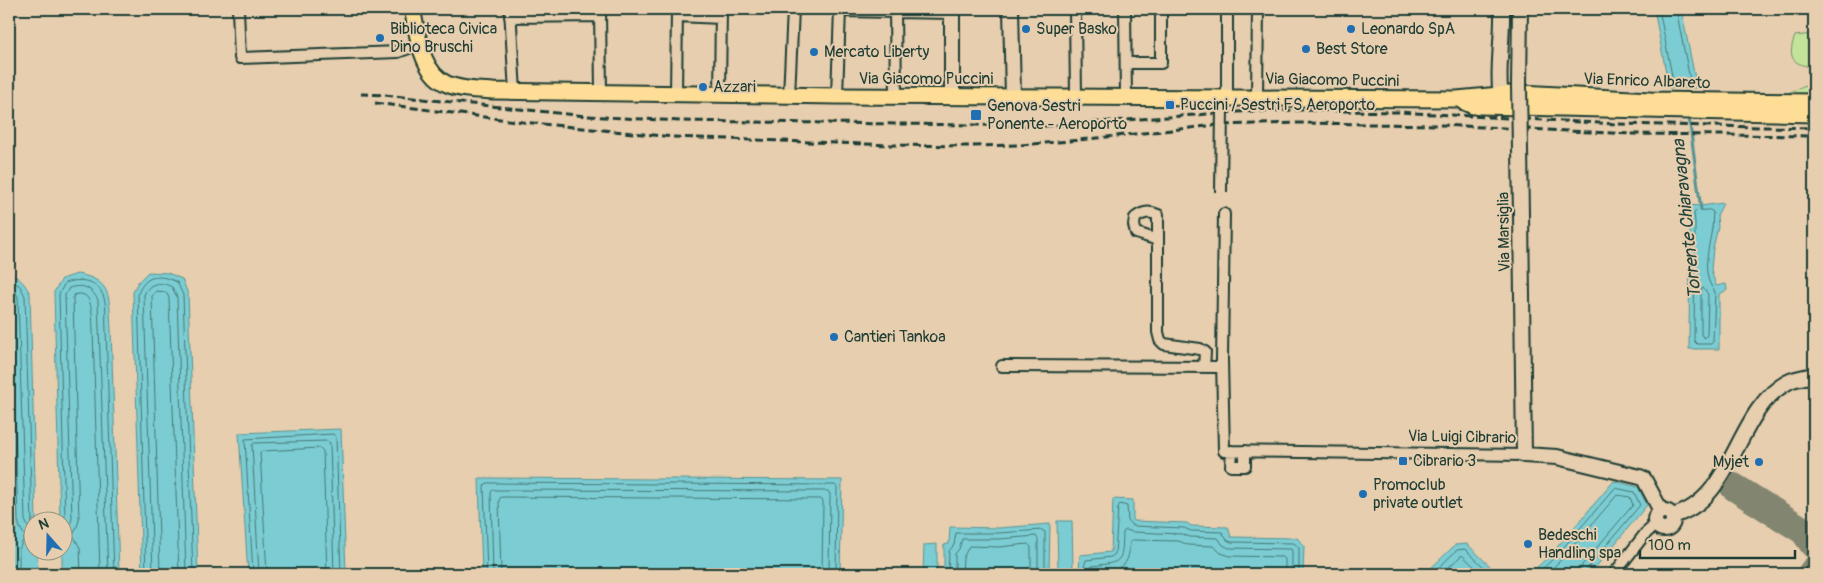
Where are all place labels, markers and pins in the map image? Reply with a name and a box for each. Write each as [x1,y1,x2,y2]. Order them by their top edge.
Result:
place label: Biblioteca Civica Dino Bruschi [390,19,497,57]
place label: Super Basko [1036,19,1117,39]
place label: Leonardo SpA [1361,19,1455,39]
marker: Super Basko [1020,23,1032,35]
marker: Leonardo SpA [1345,23,1357,35]
marker: Biblioteca Civica Dino Bruschi [374,32,386,44]
place label: Best Store [1316,39,1388,59]
place label: Mercato Liberty [824,42,929,62]
marker: Best Store [1300,43,1312,55]
marker: Mercato Liberty [808,46,820,58]
place label: Azzari [713,77,756,97]
marker: Azzari [697,81,709,93]
place label: Puccini / Sestri FS Aeroporto [1180,95,1375,115]
place label: Genova Sestri Ponente - Aeroporto [987,96,1128,134]
marker: Puccini / Sestri FS Aeroporto [1164,99,1176,111]
marker: Genova Sestri Ponente - Aeroporto [969,108,983,122]
place label: Cantieri Tankoa [844,327,946,347]
marker: Cantieri Tankoa [828,331,840,343]
place label: Cibrario 3 [1413,451,1476,471]
place label: Myjet [1713,452,1750,472]
marker: Cibrario 3 [1397,455,1409,467]
marker: Myjet [1753,456,1765,468]
place label: Promoclub private outlet [1373,475,1463,513]
marker: Promoclub private outlet [1357,488,1369,500]
place label: Bedeschi Handling spa [1538,525,1621,563]
marker: Bedeschi Handling spa [1522,538,1534,550]

